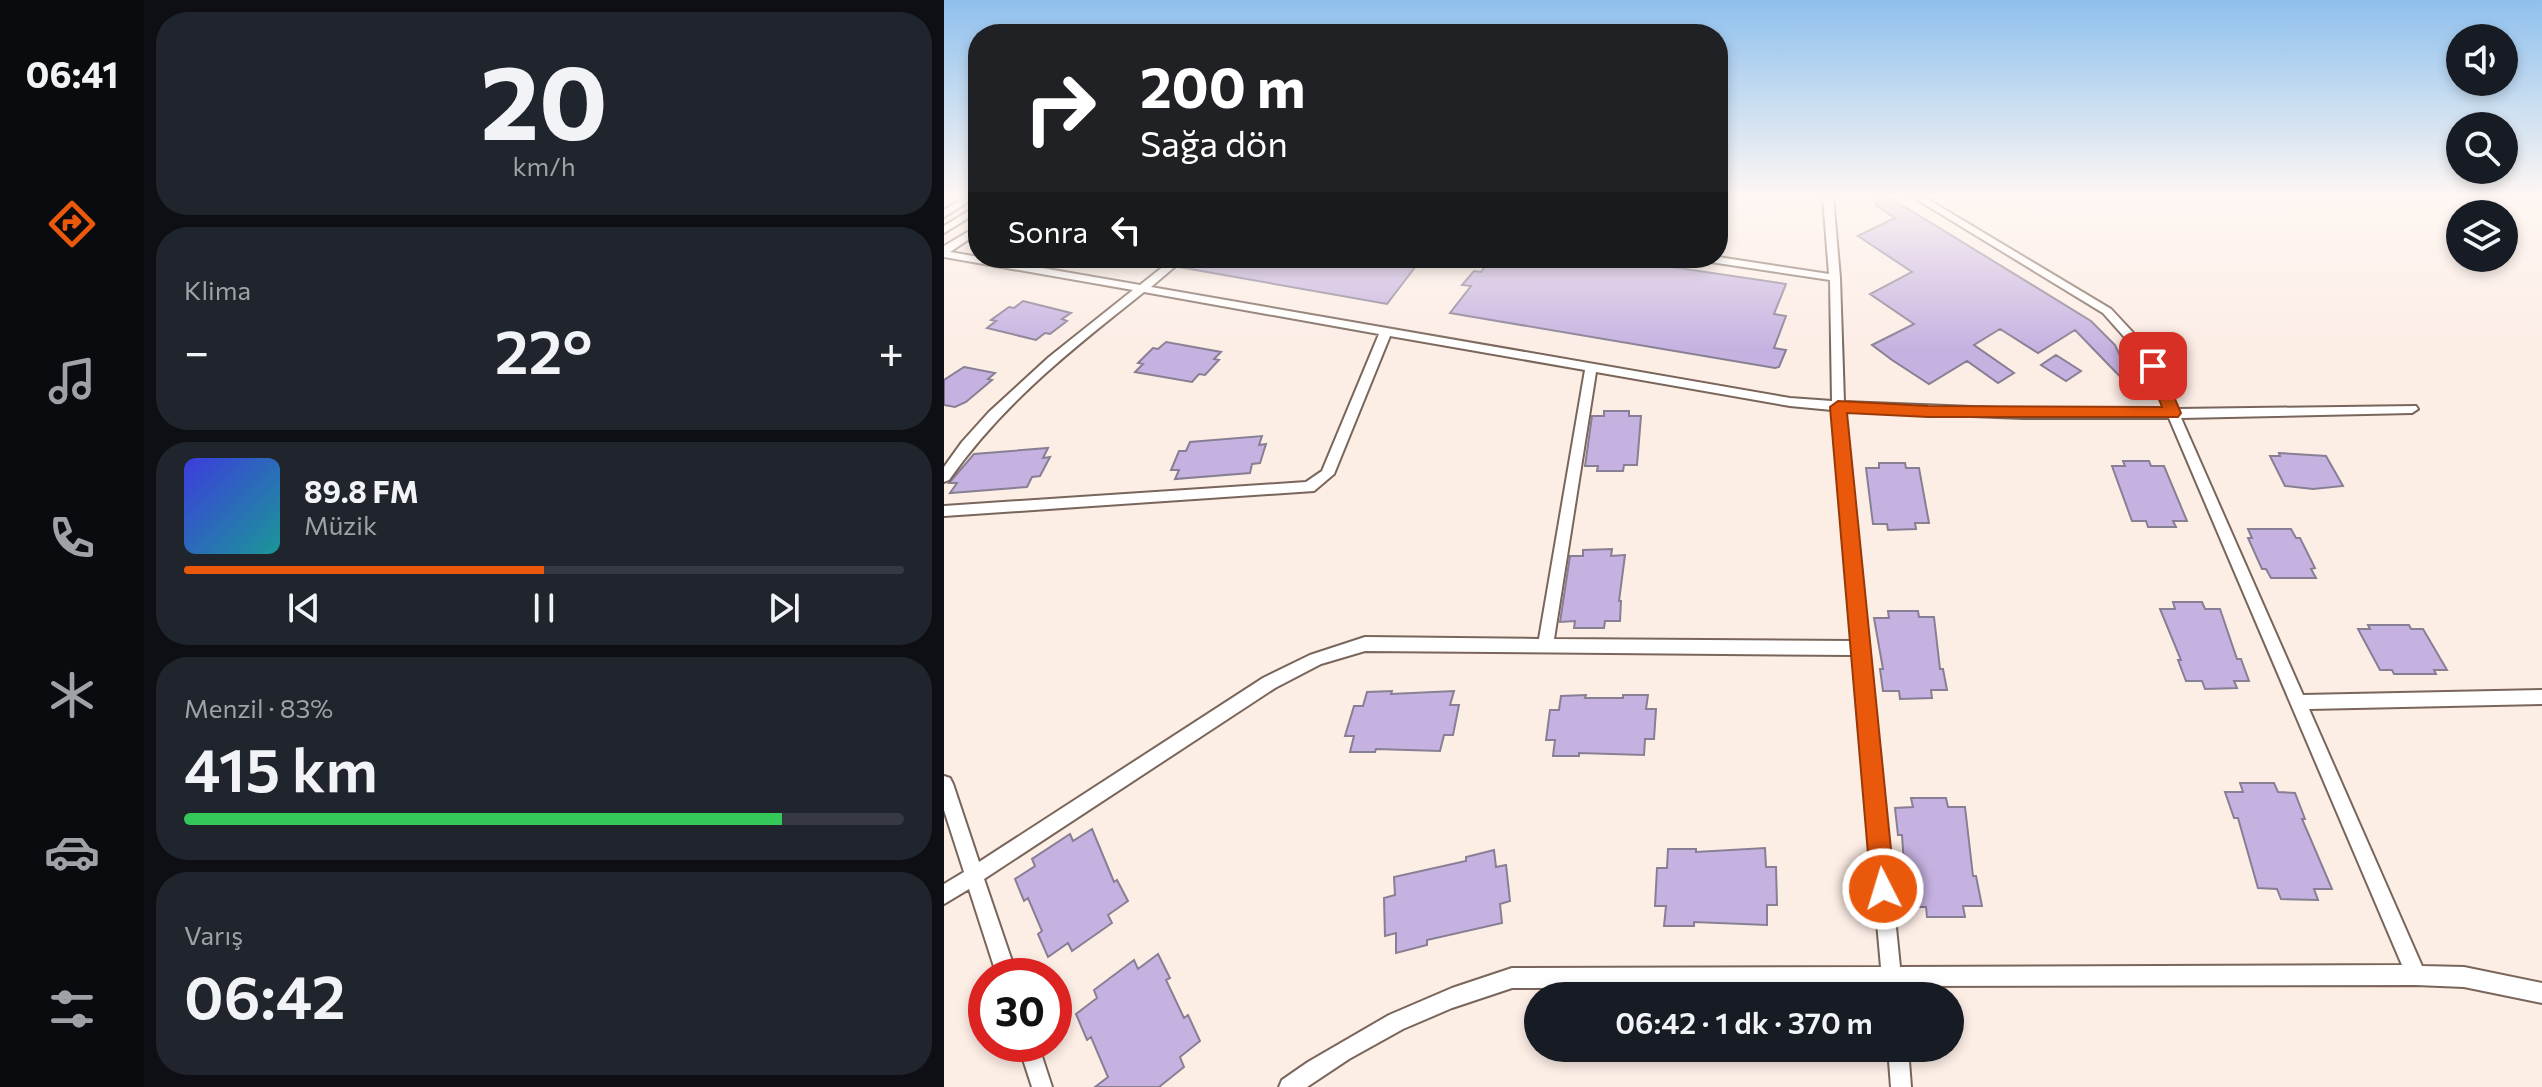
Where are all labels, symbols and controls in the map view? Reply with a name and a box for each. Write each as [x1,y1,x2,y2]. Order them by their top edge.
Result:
map controls [2446,24,2518,272]
button: sound [2446,24,2518,96]
text: 20 [480,34,608,161]
text: 06:41 [26,51,118,95]
text: 200 m [1140,51,1306,120]
icon: right [1008,56,1112,160]
button: search [2446,112,2518,184]
text: Sağa dön [1140,120,1288,164]
text: km/h [512,150,576,181]
icon: directions [44,196,100,252]
button: layers [2446,200,2518,272]
icon: left [1104,208,1148,252]
text: Sonra [1008,212,1088,249]
text: Klima [184,274,251,305]
text: 22° [495,313,592,386]
text: − [184,323,209,377]
text: + [878,323,904,377]
pin [2119,332,2187,400]
icon: arrive [2131,344,2175,388]
icon: music [44,353,100,409]
text: 89.8 FM [304,472,419,509]
text: Müzik [304,509,377,540]
icon: phone [44,510,100,566]
icon: previous [282,586,326,630]
icon: pause [522,586,566,630]
icon: next [762,586,806,630]
icon: climate [44,667,100,723]
text: Menzil · 83% [184,692,333,723]
text: 415 km [184,731,378,804]
icon: car [44,824,100,880]
position arrow [1841,847,1925,931]
text: Varış [184,919,243,950]
text: 06:42 [184,958,346,1031]
speed limit sign: 30 [968,958,1072,1062]
icon: filters [44,981,100,1037]
text: 06:42 · 1 dk · 370 m [1615,1003,1873,1040]

